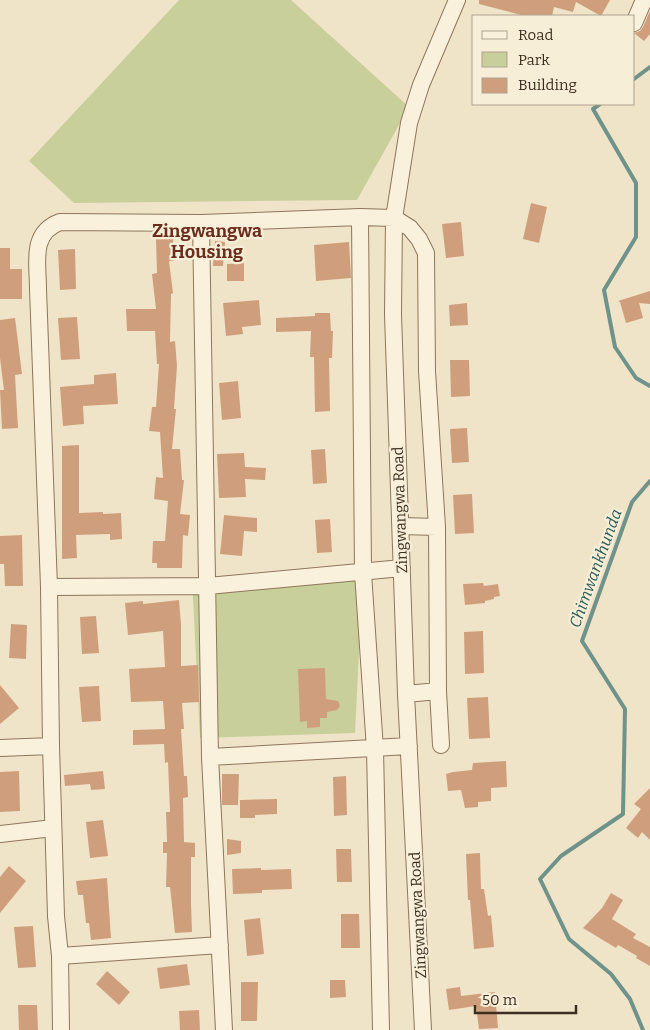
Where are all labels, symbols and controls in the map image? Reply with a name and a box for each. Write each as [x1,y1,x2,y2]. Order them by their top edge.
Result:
legend [472,15,635,105]
text: Road [518,26,553,44]
text: Park [518,51,550,69]
text: Building [518,76,577,94]
district label: Zingwangwa Housing [152,220,262,263]
street label: Zingwangwa Road [389,446,411,574]
water label: Chimwankhunda [565,506,626,630]
street label: Zingwangwa Road [406,851,430,979]
scale bar [475,982,576,1014]
text: 50 m [482,991,518,1009]

